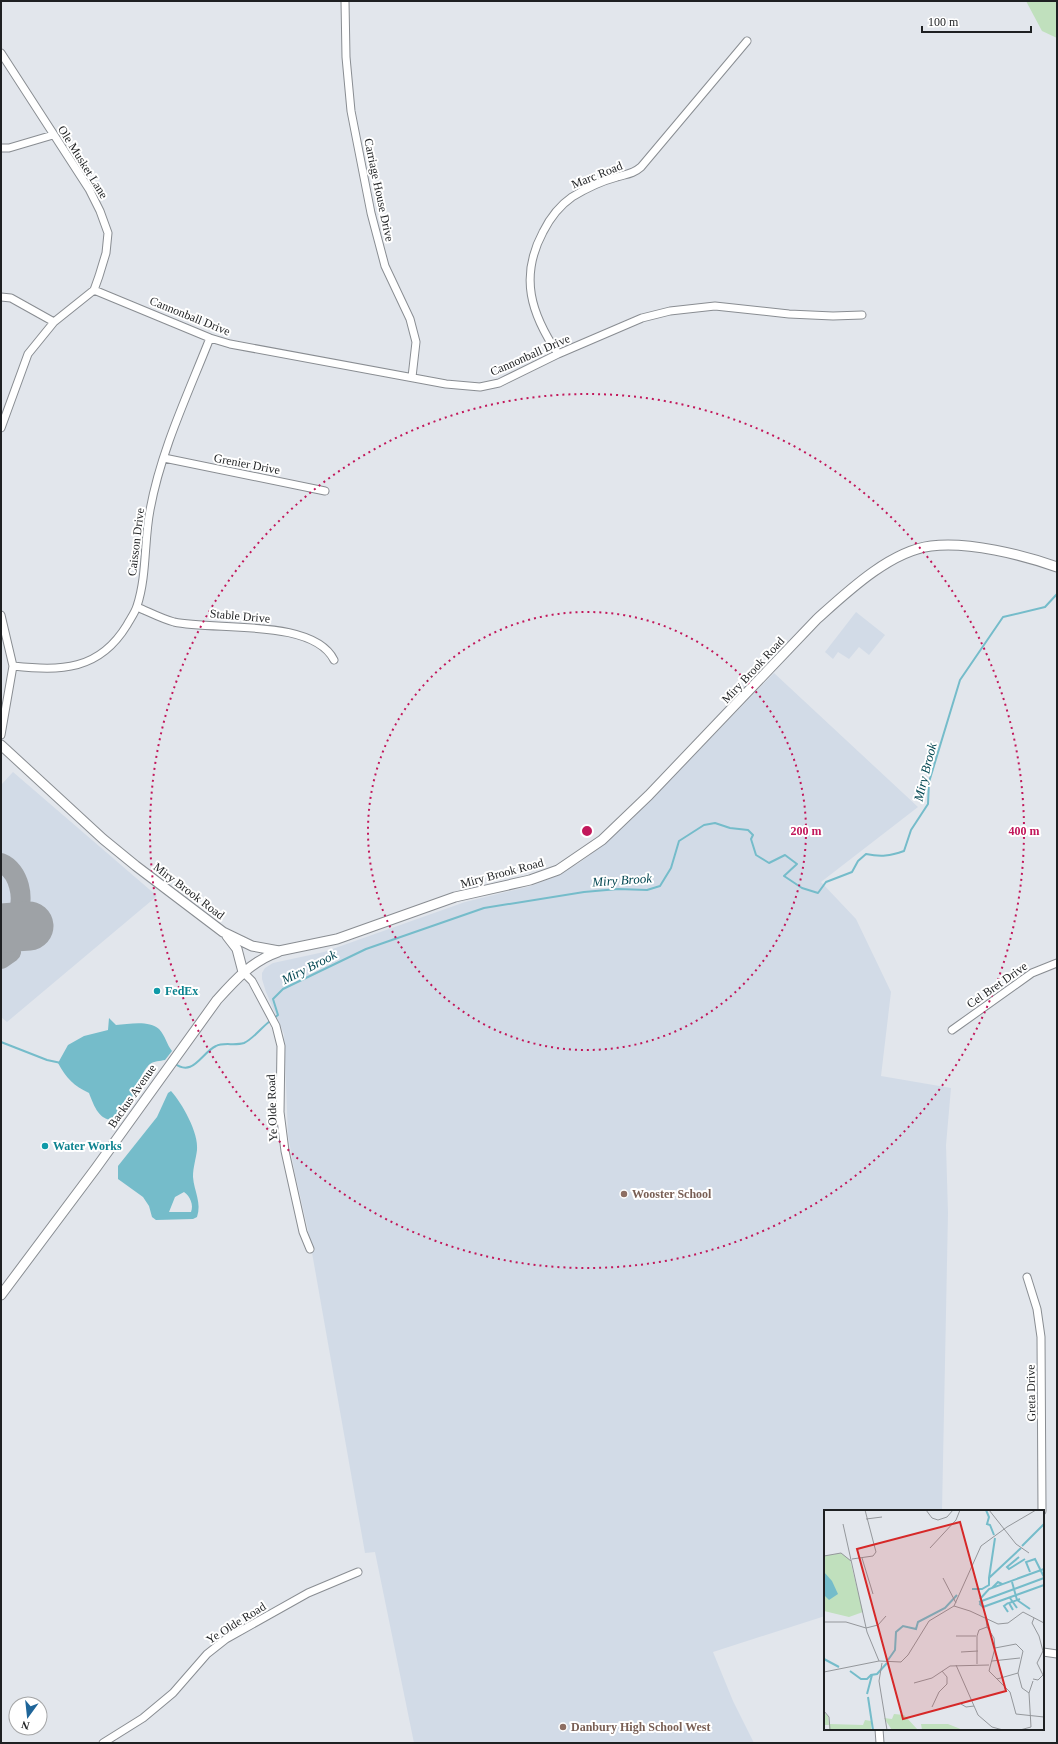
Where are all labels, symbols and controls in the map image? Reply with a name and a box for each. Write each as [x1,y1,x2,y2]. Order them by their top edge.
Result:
scale bar [922,8,1031,34]
text: 100 m [928,15,959,29]
street label: Ole Musket Lane [55,123,111,201]
street label: Carriage House Drive [361,137,397,243]
street label: Marc Road [570,158,624,192]
street label: Cannonball Drive [148,293,232,339]
street label: Cannonball Drive [488,331,572,379]
street label: Grenier Drive [213,451,281,477]
street label: Caisson Drive [125,507,147,577]
street label: Stable Drive [209,606,271,626]
street label: Miry Brook Road [719,634,787,706]
water label: Miry Brook [910,741,940,804]
centre of rings [580,824,594,838]
text: 200 m [791,824,822,838]
text: 400 m [1009,824,1040,838]
street label: Miry Brook Road [459,855,545,891]
street label: Miry Brook Road [151,860,227,922]
water label: Miry Brook [591,870,653,890]
water label: Miry Brook [278,947,339,988]
street label: Cel Bret Drive [964,959,1030,1011]
place label: FedEx [165,984,198,998]
marker: FedEx [152,986,162,996]
street label: Backus Avenue [105,1062,159,1130]
street label: Ye Olde Road [264,1074,280,1142]
place label: Water Works [53,1139,122,1153]
marker: Water Works [40,1141,50,1151]
place label: Wooster School [632,1187,712,1201]
marker: Wooster School [619,1189,629,1199]
street label: Greta Drive [1024,1364,1038,1422]
inset map [824,1510,1044,1730]
street label: Ye Olde Road [204,1599,268,1647]
north arrow [8,1696,48,1736]
text: N [20,1719,31,1732]
place label: Danbury High School West [571,1720,710,1734]
marker: Danbury High School West [558,1722,568,1732]

